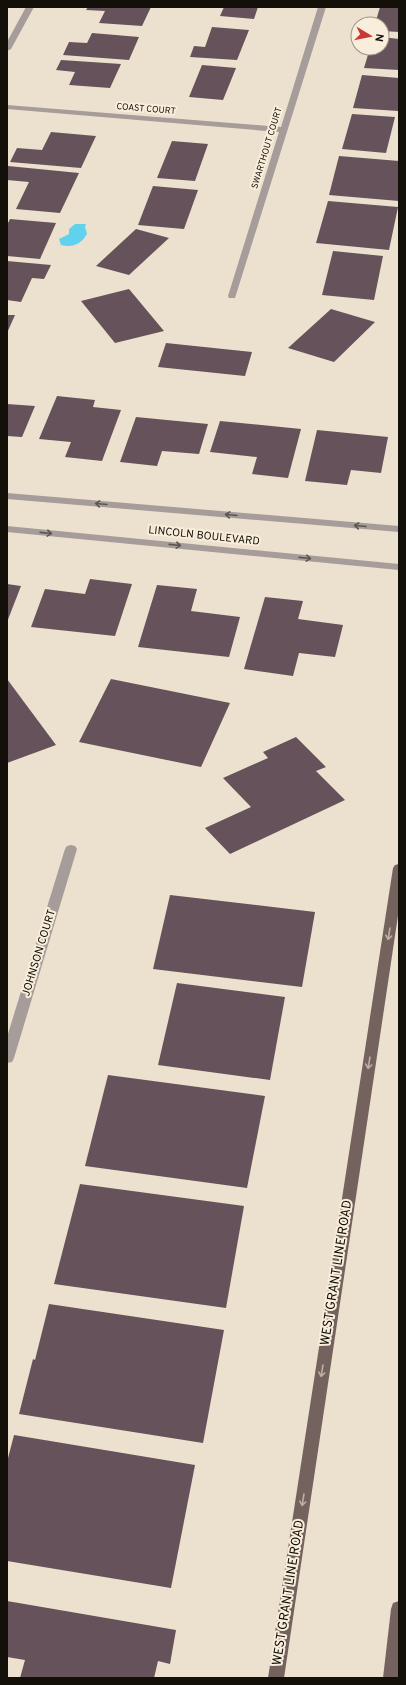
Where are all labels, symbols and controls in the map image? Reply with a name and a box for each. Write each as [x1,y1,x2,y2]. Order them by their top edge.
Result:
north arrow [350,16,390,56]
text: N [371,32,386,43]
street label: COAST COURT [116,101,176,117]
street label: SWARTHOUT COURT [249,106,285,190]
one-way arrow [95,500,108,507]
one-way arrow [225,511,238,518]
one-way arrow [354,522,367,529]
street label: LINCOLN BOULEVARD [148,523,260,549]
one-way arrow [39,529,52,536]
one-way arrow [168,541,181,549]
one-way arrow [298,554,311,561]
street label: JOHNSON COURT [19,908,59,998]
one-way arrow [385,927,393,940]
one-way arrow [365,1056,373,1069]
street label: WEST GRANT LINE ROAD [318,1199,356,1347]
one-way arrow [318,1364,326,1377]
one-way arrow [299,1493,307,1506]
street label: WEST GRANT LINE ROAD [270,1519,308,1667]

